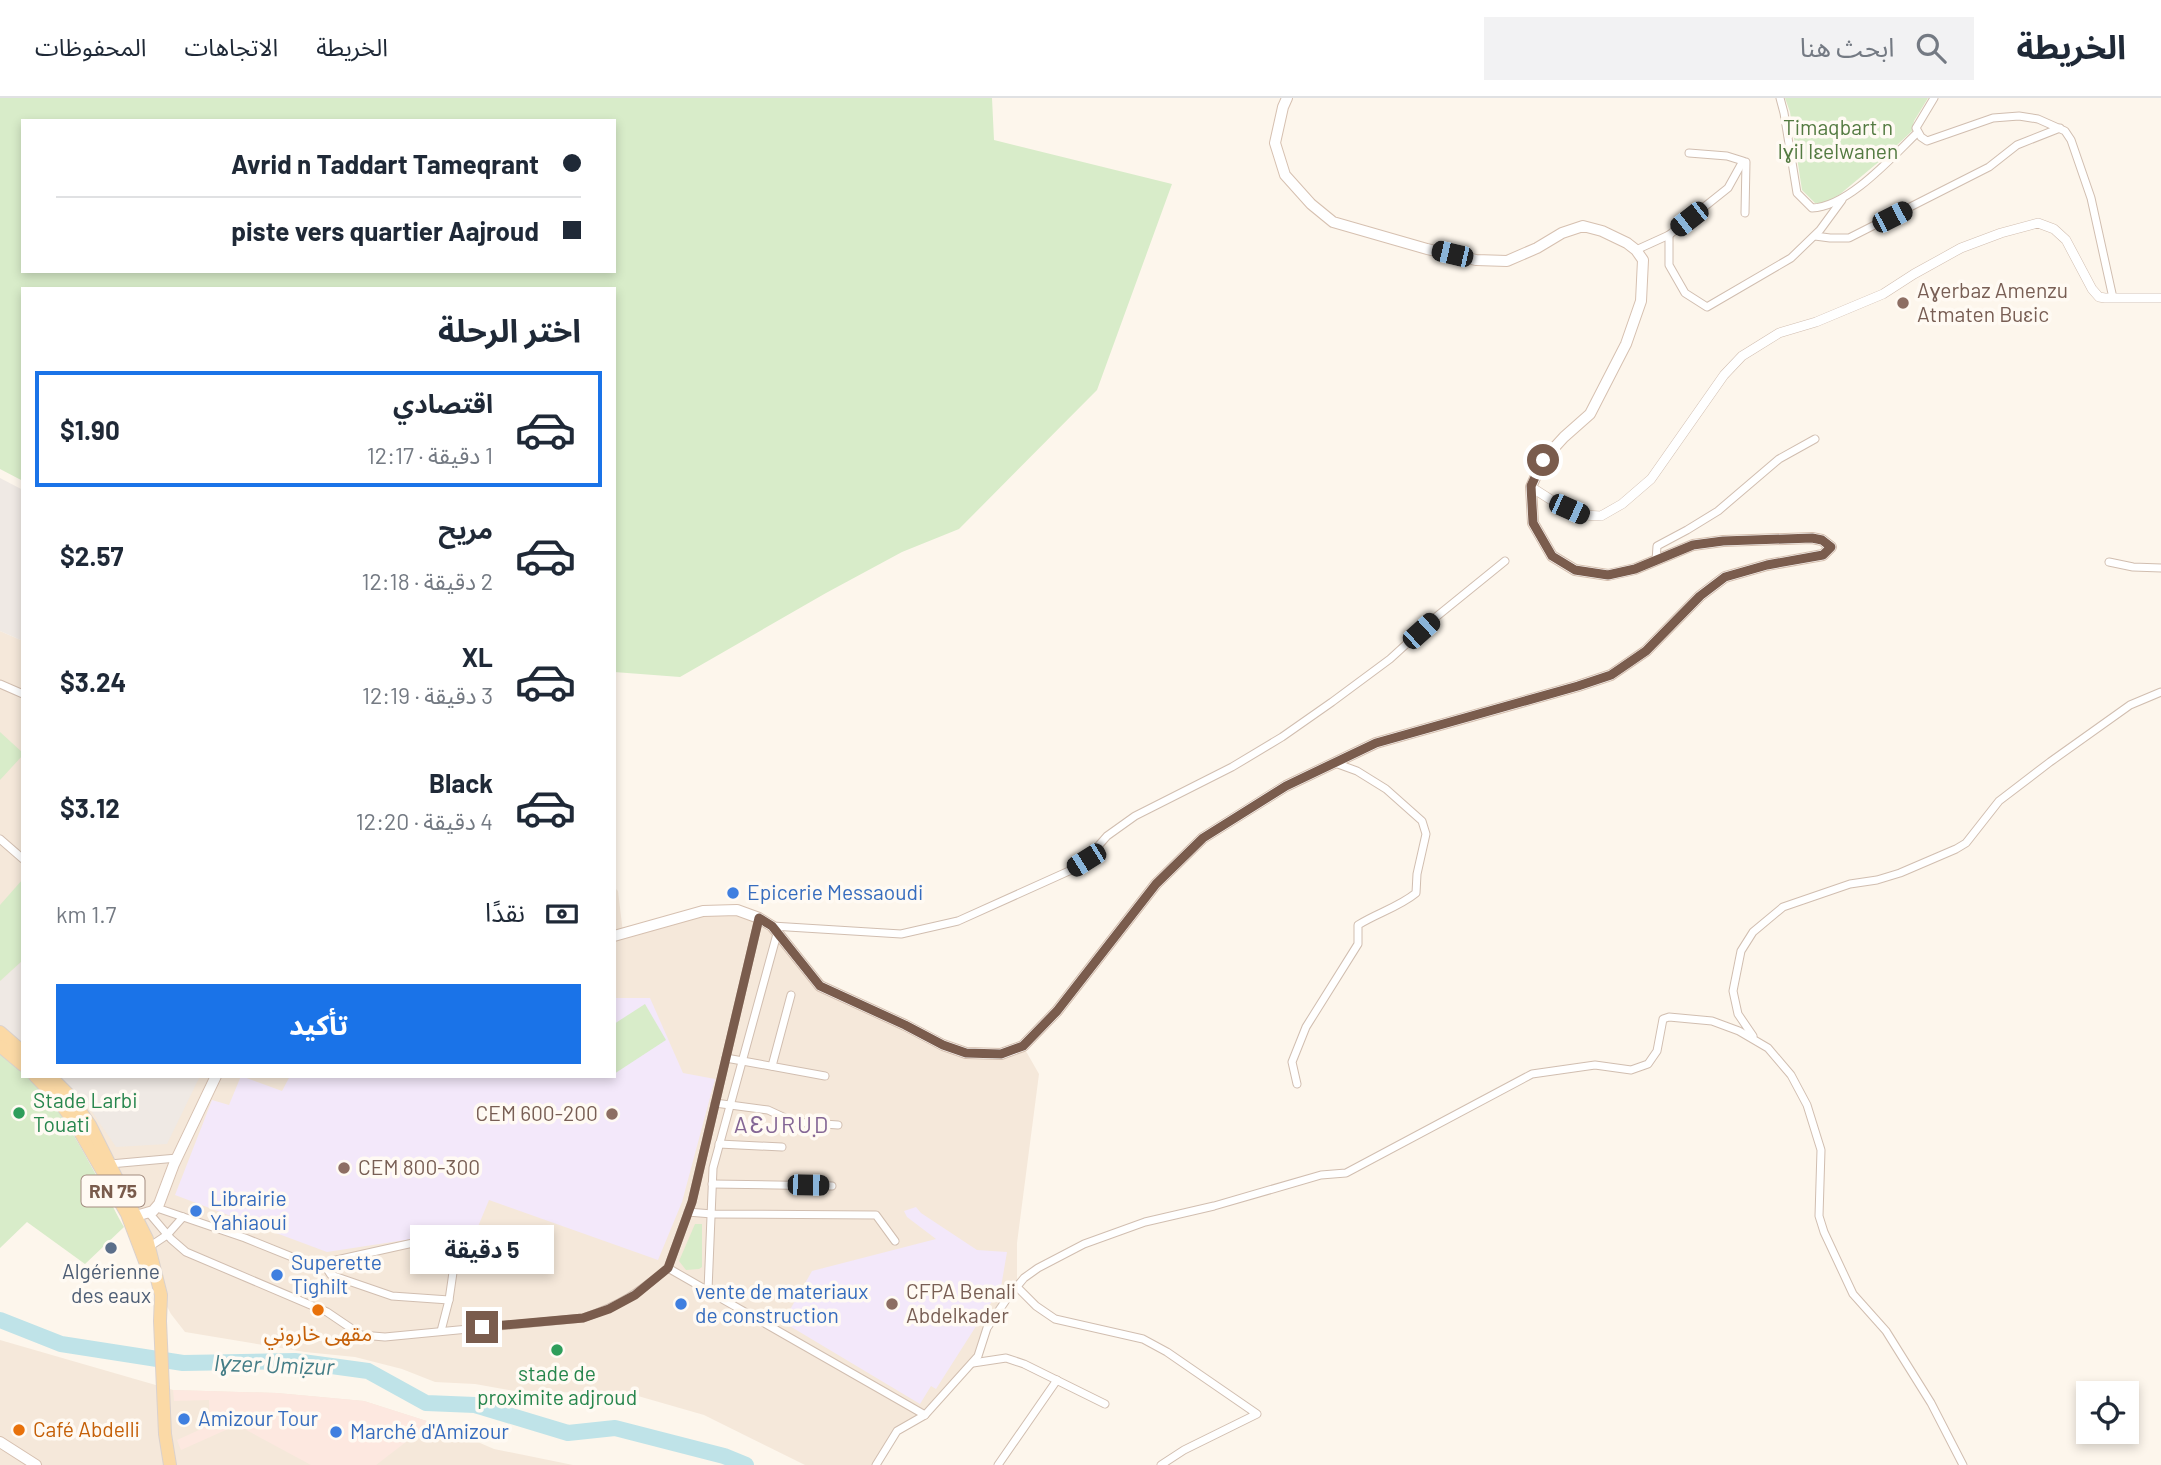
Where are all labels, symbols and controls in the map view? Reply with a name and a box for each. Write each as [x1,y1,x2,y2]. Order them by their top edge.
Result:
search box [1484,17,1974,80]
text: الخريطة [2016,26,2126,66]
icon: search [1912,29,1950,67]
text: ابحث هنا [1800,31,1894,62]
text: المحفوظات [35,32,146,61]
text: الاتجاهات [184,32,278,61]
text: الخريطة [316,32,388,61]
park label: Timaqbart n Iɣil Iɛelwanen [1778,114,1898,163]
text: Avrid n Taddart Tameqrant [231,148,539,179]
car [1666,198,1713,240]
car [1869,198,1916,236]
text: piste vers quartier Aajroud [231,215,539,246]
car [1430,239,1475,269]
place label: Aɣerbaz Amenzu Atmaten Buɛic [1917,277,2068,326]
marker: Aɣerbaz Amenzu Atmaten Buɛic [1895,295,1911,311]
text: اختر الرحلة [438,310,581,348]
text: اقتصادي [393,387,493,418]
icon: car [514,398,577,461]
text: $1.90 [60,414,120,445]
text: 1 دقيقة · 12:17 [367,441,493,469]
route start [1527,444,1559,476]
car [1546,491,1593,527]
text: مريح [438,513,493,544]
icon: car [514,524,577,587]
text: $2.57 [60,540,123,571]
text: 2 دقيقة · 12:18 [361,567,493,595]
car [1399,609,1444,653]
text: XL [462,641,493,672]
icon: car [514,650,577,713]
text: $3.24 [60,666,126,697]
text: 3 دقيقة · 12:19 [362,681,493,709]
text: Black [429,767,493,798]
icon: car [514,776,577,839]
text: $3.12 [60,792,120,823]
text: 4 دقيقة · 12:20 [356,807,493,835]
car [1063,840,1110,880]
place label: Epicerie Messaoudi [747,879,923,904]
marker: Epicerie Messaoudi [725,885,741,901]
icon: cash [543,895,581,933]
text: نقدًا [485,896,525,927]
text: 1.7 km [56,900,116,928]
button: تأكيد [56,984,581,1064]
place label: Stade Larbi Touati [33,1087,138,1136]
place label: CEM 600-200 [476,1100,598,1125]
marker: Stade Larbi Touati [11,1105,27,1121]
marker: CEM 600-200 [604,1106,620,1122]
district label: AƐJRUḌ [734,1110,830,1138]
place label: CEM 800-300 [358,1154,480,1179]
marker: CEM 800-300 [336,1160,352,1176]
car [787,1174,830,1196]
road number: RN 75 [82,1176,144,1206]
place label: Librairie Yahiaoui [210,1185,287,1234]
marker: Librairie Yahiaoui [188,1203,204,1219]
callout: 5 دقيقة [410,1226,554,1274]
text: 5 دقيقة [445,1235,519,1263]
marker: Algérienne des eaux [103,1240,119,1256]
place label: Superette Tighilt [291,1249,382,1298]
place label: Algérienne des eaux [62,1258,160,1307]
marker: Superette Tighilt [269,1267,285,1283]
place label: vente de materiaux de construction [695,1278,868,1327]
place label: CFPA Benali Abdelkader [906,1278,1016,1327]
marker: vente de materiaux de construction [673,1296,689,1312]
marker: CFPA Benali Abdelkader [884,1296,900,1312]
marker: مقهى خاروني [310,1302,326,1318]
route end [466,1311,498,1343]
place label: مقهى خاروني [264,1320,372,1350]
marker: stade de proximite adjroud [549,1342,565,1358]
water label: Iɣzer Umiẓur [213,1348,336,1380]
place label: stade de proximite adjroud [477,1360,637,1409]
map controls [2076,1381,2139,1444]
button: locate [2076,1381,2139,1444]
place label: Amizour Tour [198,1405,319,1430]
marker: Amizour Tour [176,1411,192,1427]
place label: Café Abdelli [33,1416,140,1441]
place label: Marché d'Amizour [350,1418,509,1443]
marker: Café Abdelli [11,1422,27,1438]
marker: Marché d'Amizour [328,1424,344,1440]

